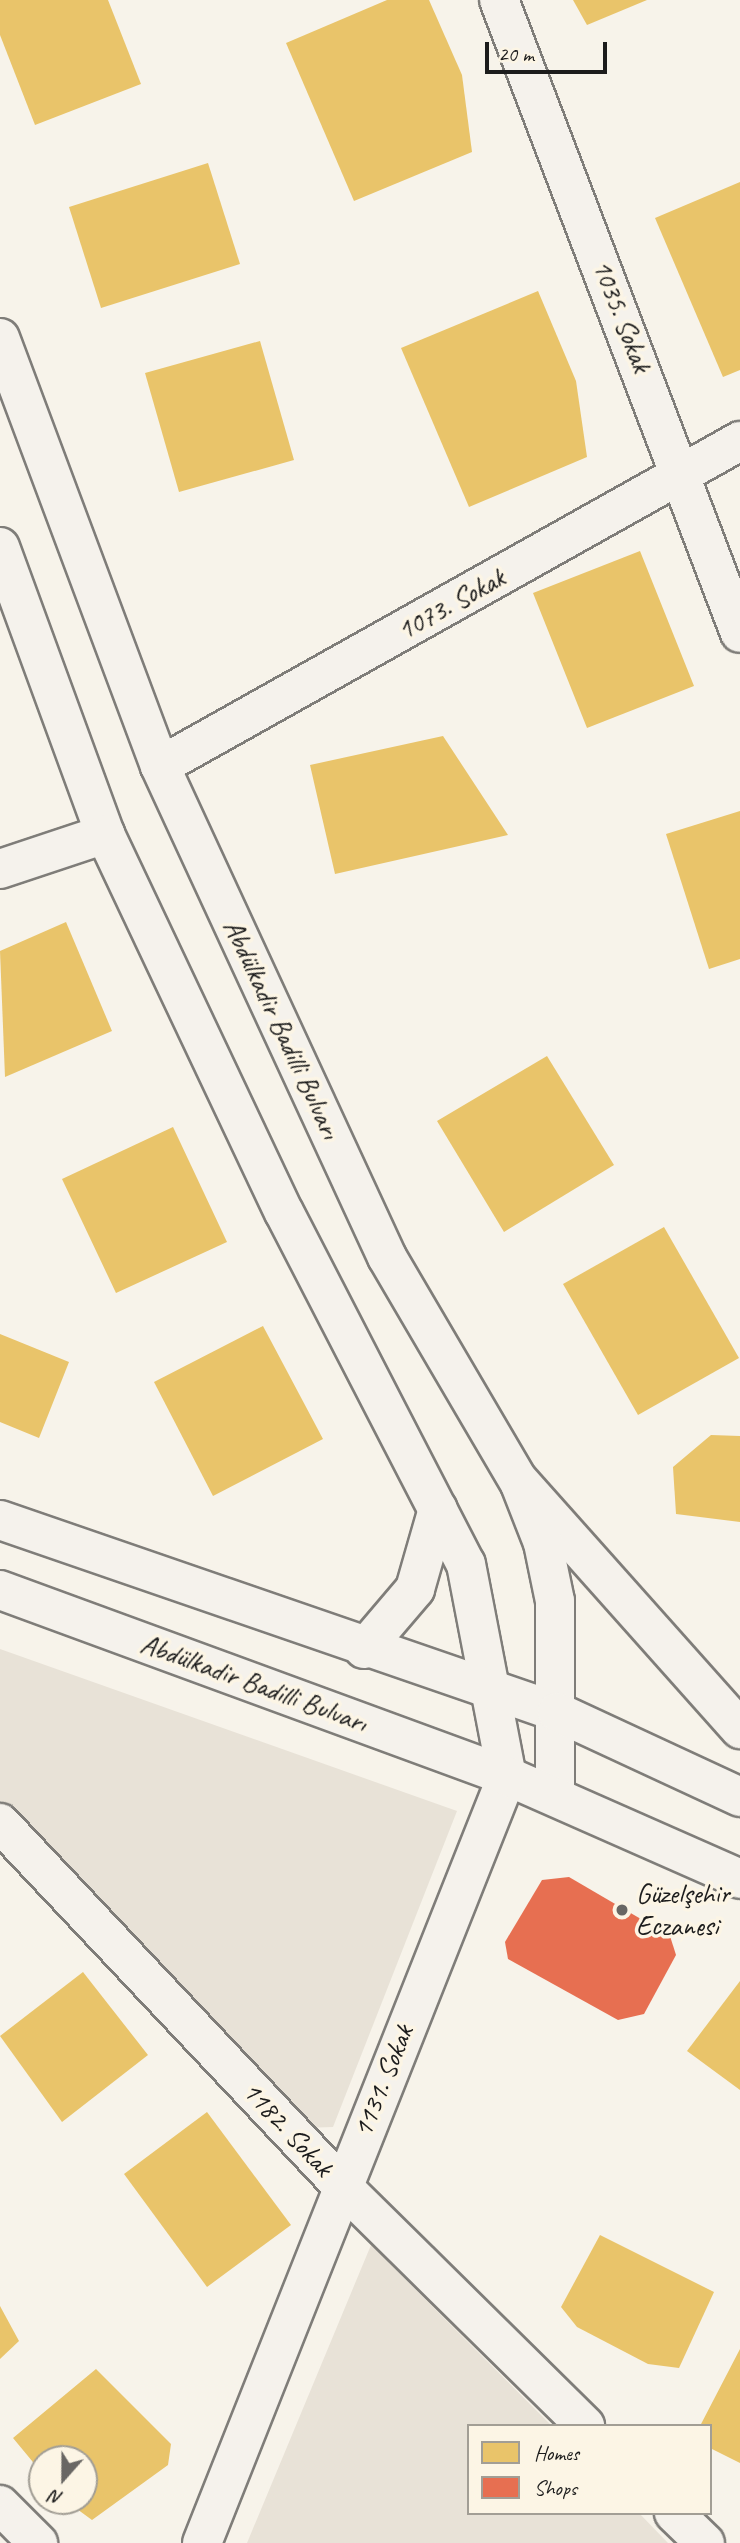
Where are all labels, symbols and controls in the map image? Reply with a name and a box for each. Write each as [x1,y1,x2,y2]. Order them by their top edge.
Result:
scale bar [488,28,610,72]
text: 20 m [498,41,534,67]
street label: 1035. Sokak [585,255,659,377]
street label: 1073. Sokak [391,561,511,647]
street label: Abdülkadir Badilli Bulvarı [216,914,348,1144]
street label: Abdülkadir Badilli Bulvarı [136,1626,372,1740]
place label: Güzelşehir Eczanesi [636,1877,730,1943]
marker: Güzelşehir Eczanesi [614,1902,630,1918]
street label: 1131. Sokak [345,2020,421,2142]
street label: 1182. Sokak [236,2075,340,2183]
legend [467,2424,712,2515]
text: Homes [534,2440,579,2466]
north arrow [28,2445,98,2515]
text: Shops [534,2475,577,2501]
text: N [46,2484,66,2511]

